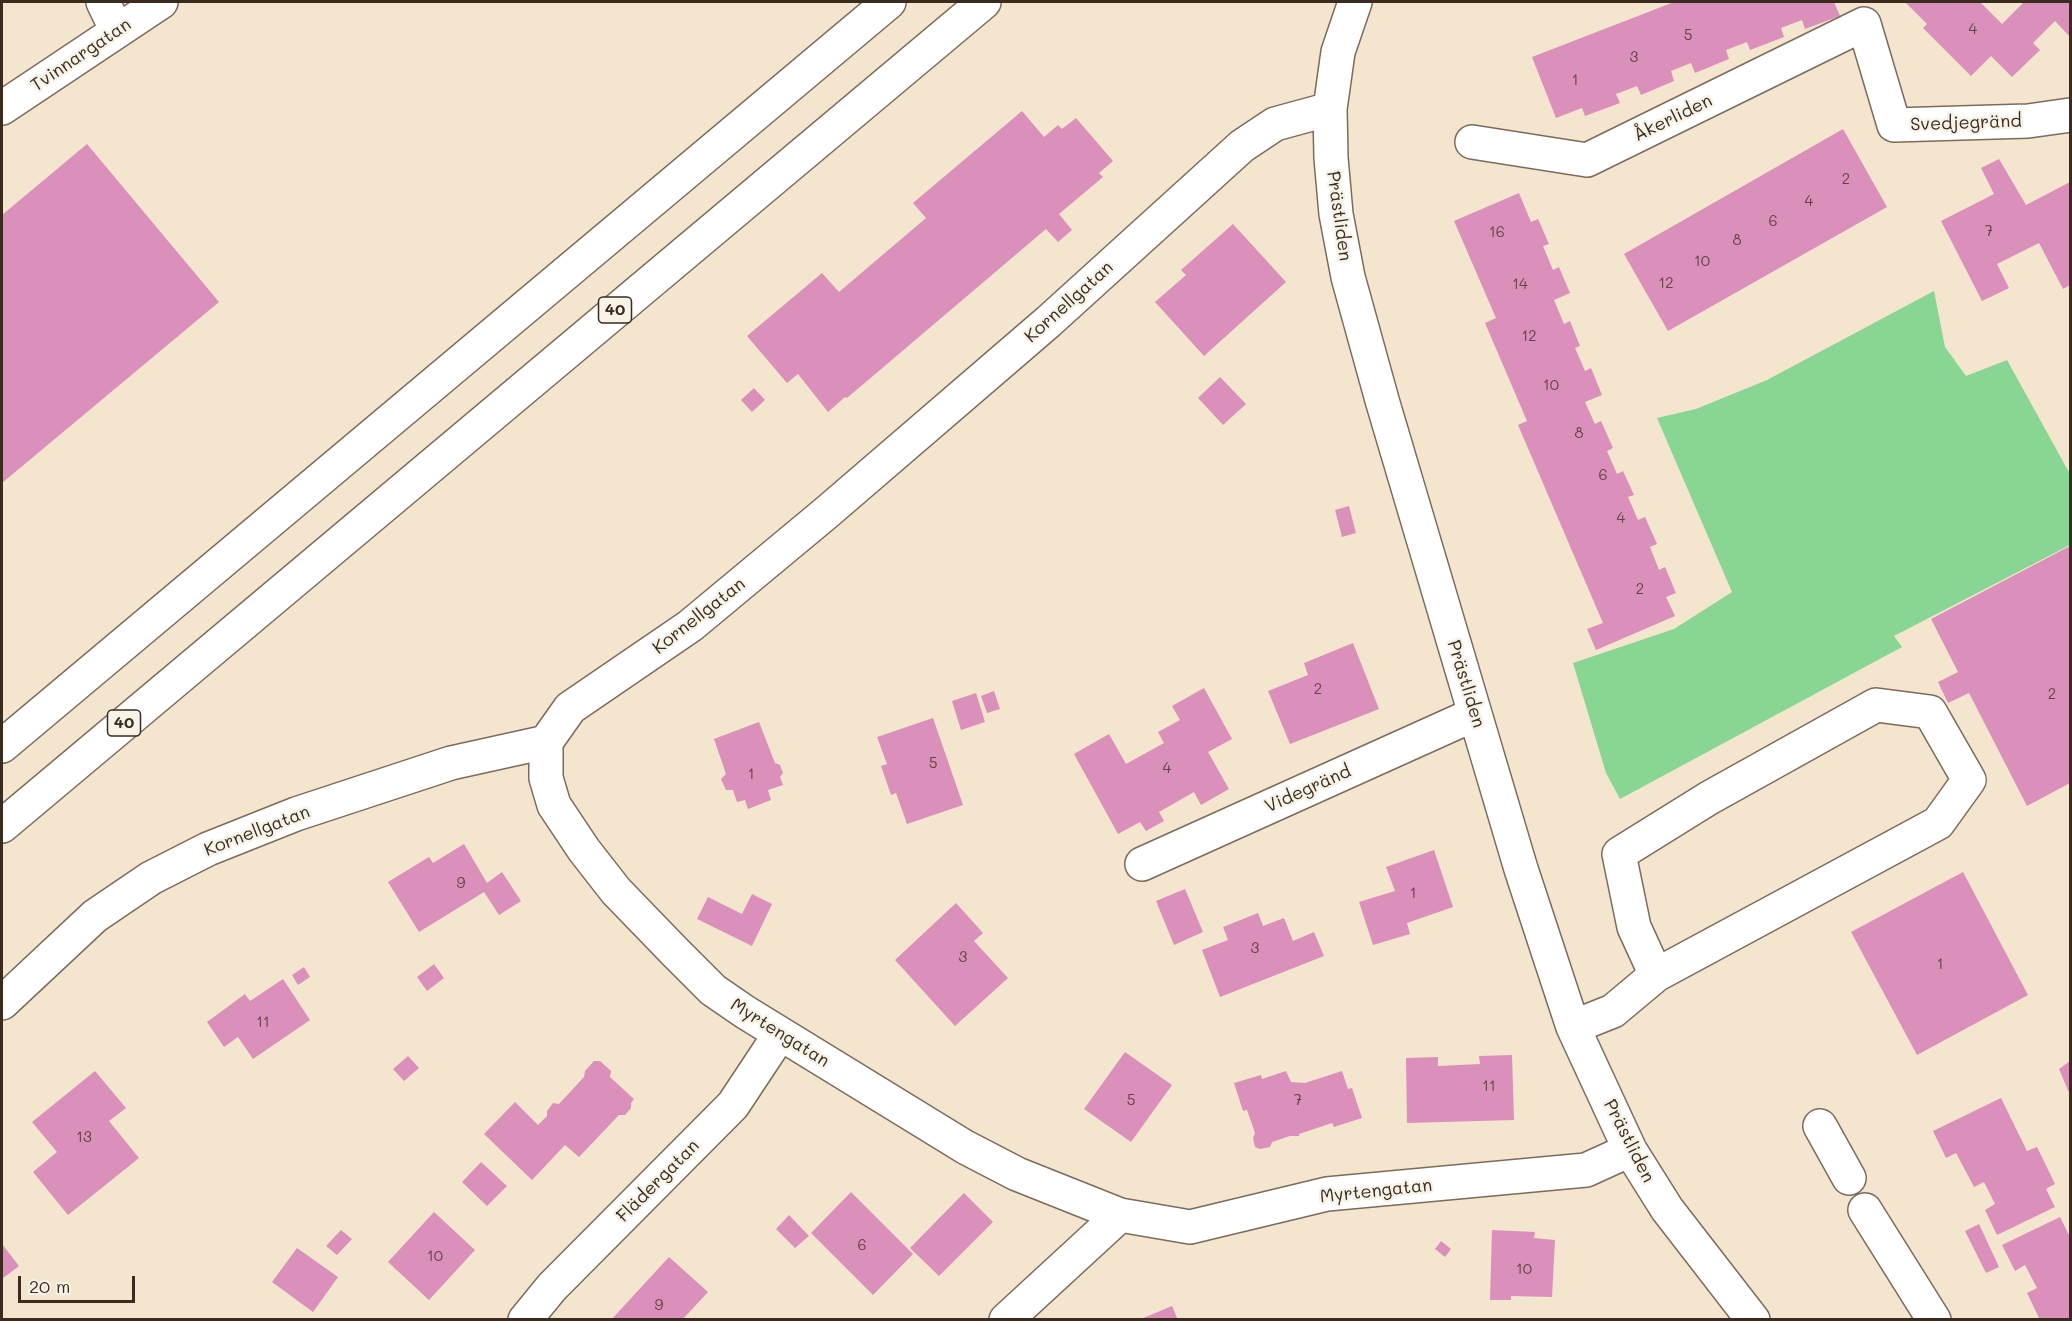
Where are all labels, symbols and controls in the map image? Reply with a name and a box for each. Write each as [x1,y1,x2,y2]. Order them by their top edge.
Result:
street label: Tvinnargatan [27,14,135,96]
house number: 4 [1969,20,1977,38]
house number: 5 [1684,26,1692,44]
house number: 3 [1630,48,1638,66]
house number: 1 [1572,71,1578,89]
street label: Åkerliden [1630,90,1716,146]
street label: Svedjegränd [1910,110,2022,136]
street label: Prästliden [1322,170,1356,262]
house number: 2 [1842,170,1850,188]
house number: 4 [1805,192,1813,210]
house number: 6 [1768,212,1778,230]
house number: 7 [1985,222,1993,240]
house number: 16 [1489,223,1505,241]
house number: 8 [1732,231,1742,249]
house number: 10 [1694,252,1710,270]
street label: Kornellgatan [1020,257,1118,347]
house number: 12 [1658,274,1674,292]
house number: 14 [1512,275,1528,293]
road number: 40 [598,297,632,323]
house number: 12 [1521,327,1537,345]
house number: 10 [1543,376,1559,394]
house number: 8 [1574,424,1584,442]
house number: 6 [1598,466,1608,484]
house number: 4 [1617,509,1625,527]
street label: Kornellgatan [648,573,750,659]
house number: 2 [1636,580,1644,598]
street label: Prästliden [1442,638,1490,730]
house number: 2 [1314,680,1322,698]
house number: 2 [2048,685,2056,703]
road number: 40 [108,710,140,736]
house number: 5 [929,754,937,772]
house number: 4 [1163,759,1171,777]
street label: Videgränd [1262,760,1354,818]
house number: 1 [748,765,754,783]
street label: Kornellgatan [201,801,313,861]
house number: 9 [457,874,465,892]
house number: 1 [1410,884,1416,902]
house number: 3 [1251,939,1259,957]
house number: 3 [959,948,967,966]
house number: 1 [1937,955,1943,973]
street label: Myrtengatan [727,994,833,1072]
house number: 11 [256,1013,270,1031]
house number: 11 [1482,1077,1496,1095]
house number: 5 [1127,1091,1135,1109]
house number: 7 [1294,1091,1302,1109]
street label: Prästliden [1599,1096,1659,1186]
house number: 13 [76,1128,92,1146]
street label: Flädergatan [612,1135,704,1227]
street label: Myrtengatan [1319,1174,1433,1208]
house number: 6 [857,1236,867,1254]
house number: 10 [427,1247,443,1265]
house number: 10 [1516,1260,1532,1278]
scale bar [21,1264,138,1302]
text: 20 m [29,1274,70,1298]
house number: 9 [655,1296,663,1314]

